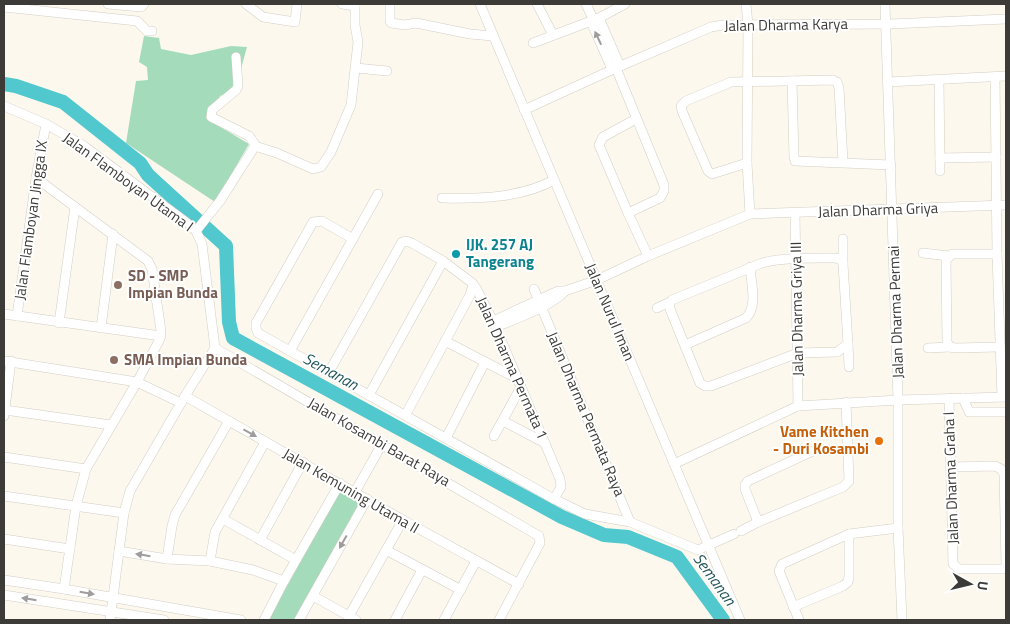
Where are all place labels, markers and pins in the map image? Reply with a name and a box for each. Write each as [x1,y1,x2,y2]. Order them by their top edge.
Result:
place label: IJK. 257 AJ Tangerang [466,233,534,273]
marker: IJK. 257 AJ Tangerang [450,248,462,260]
place label: SD - SMP Impian Bunda [128,264,218,304]
marker: SD - SMP Impian Bunda [112,279,124,291]
place label: SMA Impian Bunda [124,348,247,371]
marker: SMA Impian Bunda [108,354,120,366]
place label: Vame Kitchen - Duri Kosambi [773,420,869,460]
marker: Vame Kitchen - Duri Kosambi [873,435,885,447]

